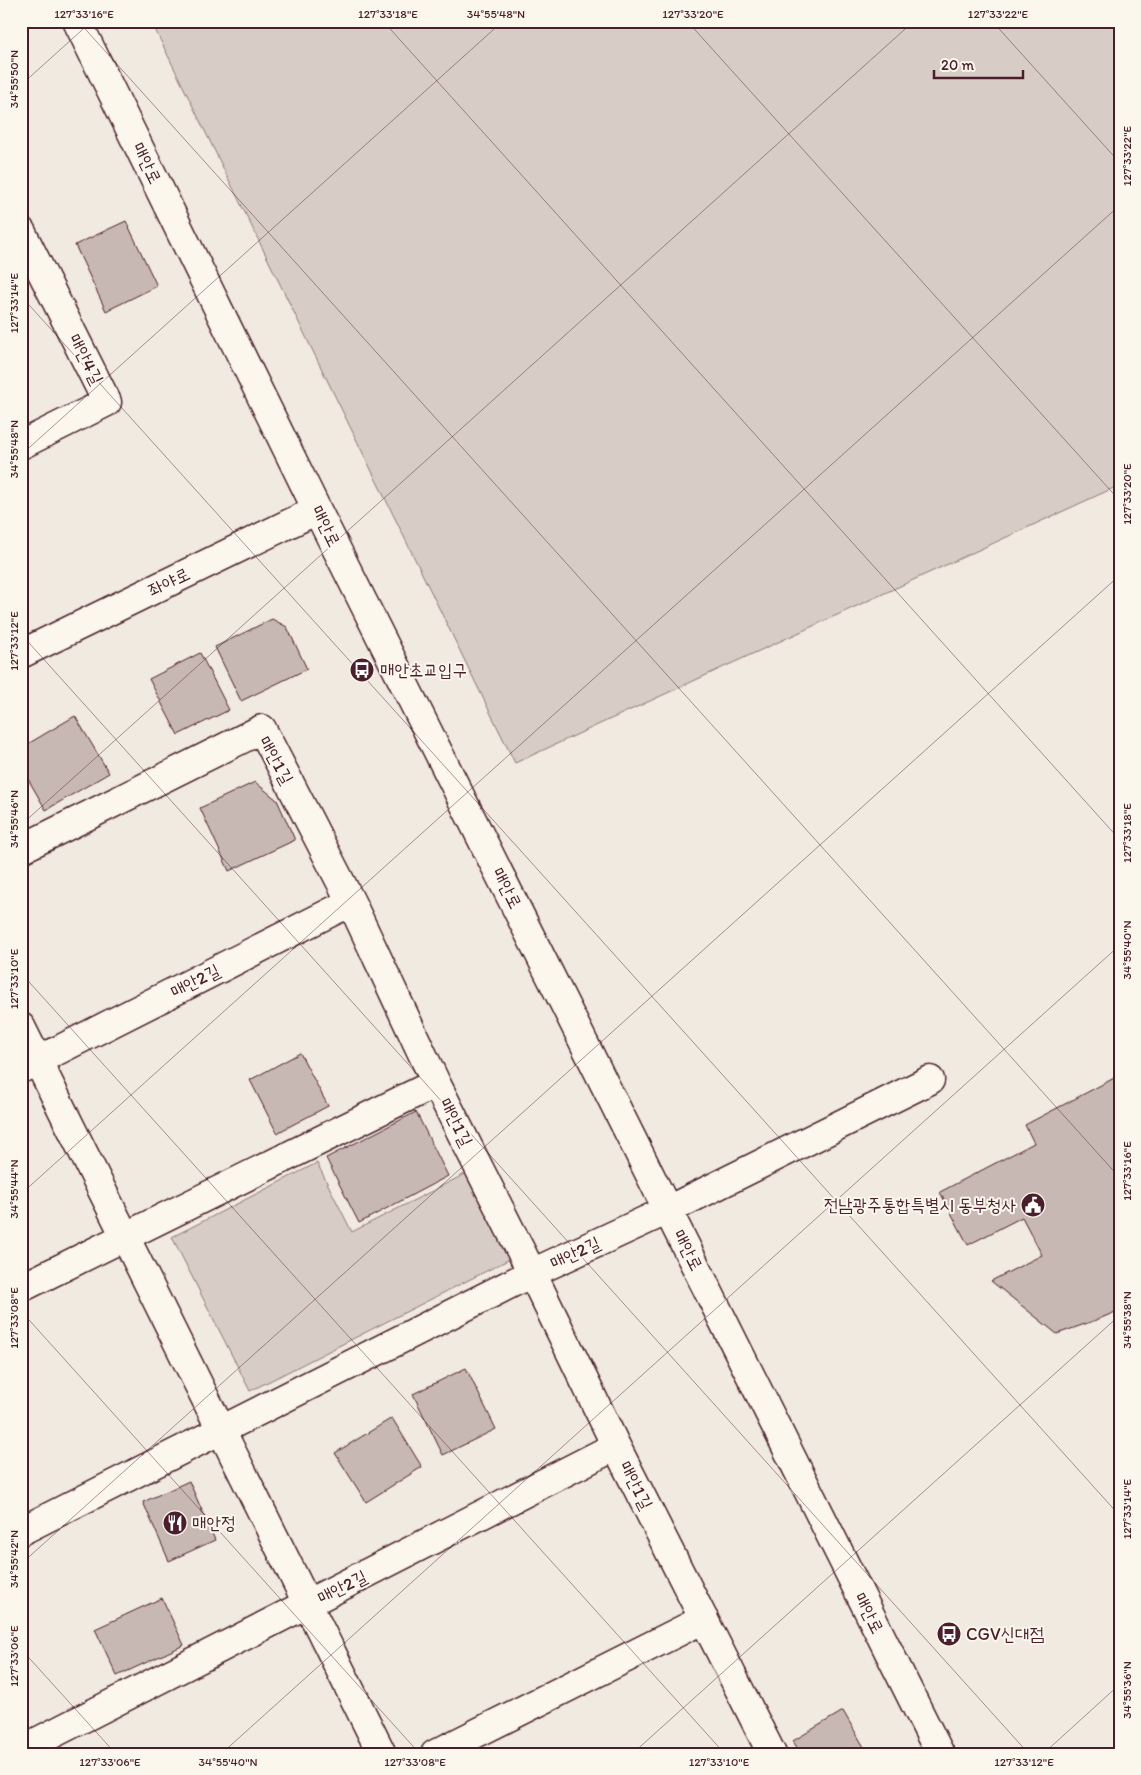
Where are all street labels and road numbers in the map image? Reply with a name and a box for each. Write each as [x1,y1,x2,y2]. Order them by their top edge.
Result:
street label: 매안로 [128,139,166,187]
street label: 매안4길 [64,330,108,389]
street label: 매안로 [307,502,345,550]
street label: 좌야로 [145,563,193,601]
street label: 매안1길 [254,732,298,788]
street label: 매안로 [487,864,527,912]
street label: 매안2길 [166,959,224,1003]
street label: 매안1길 [434,1094,478,1151]
street label: 매안로 [668,1226,708,1274]
street label: 매안2길 [546,1232,604,1274]
street label: 매안1길 [614,1457,658,1514]
street label: 매안2길 [313,1565,371,1609]
street label: 매안로 [849,1589,889,1637]

